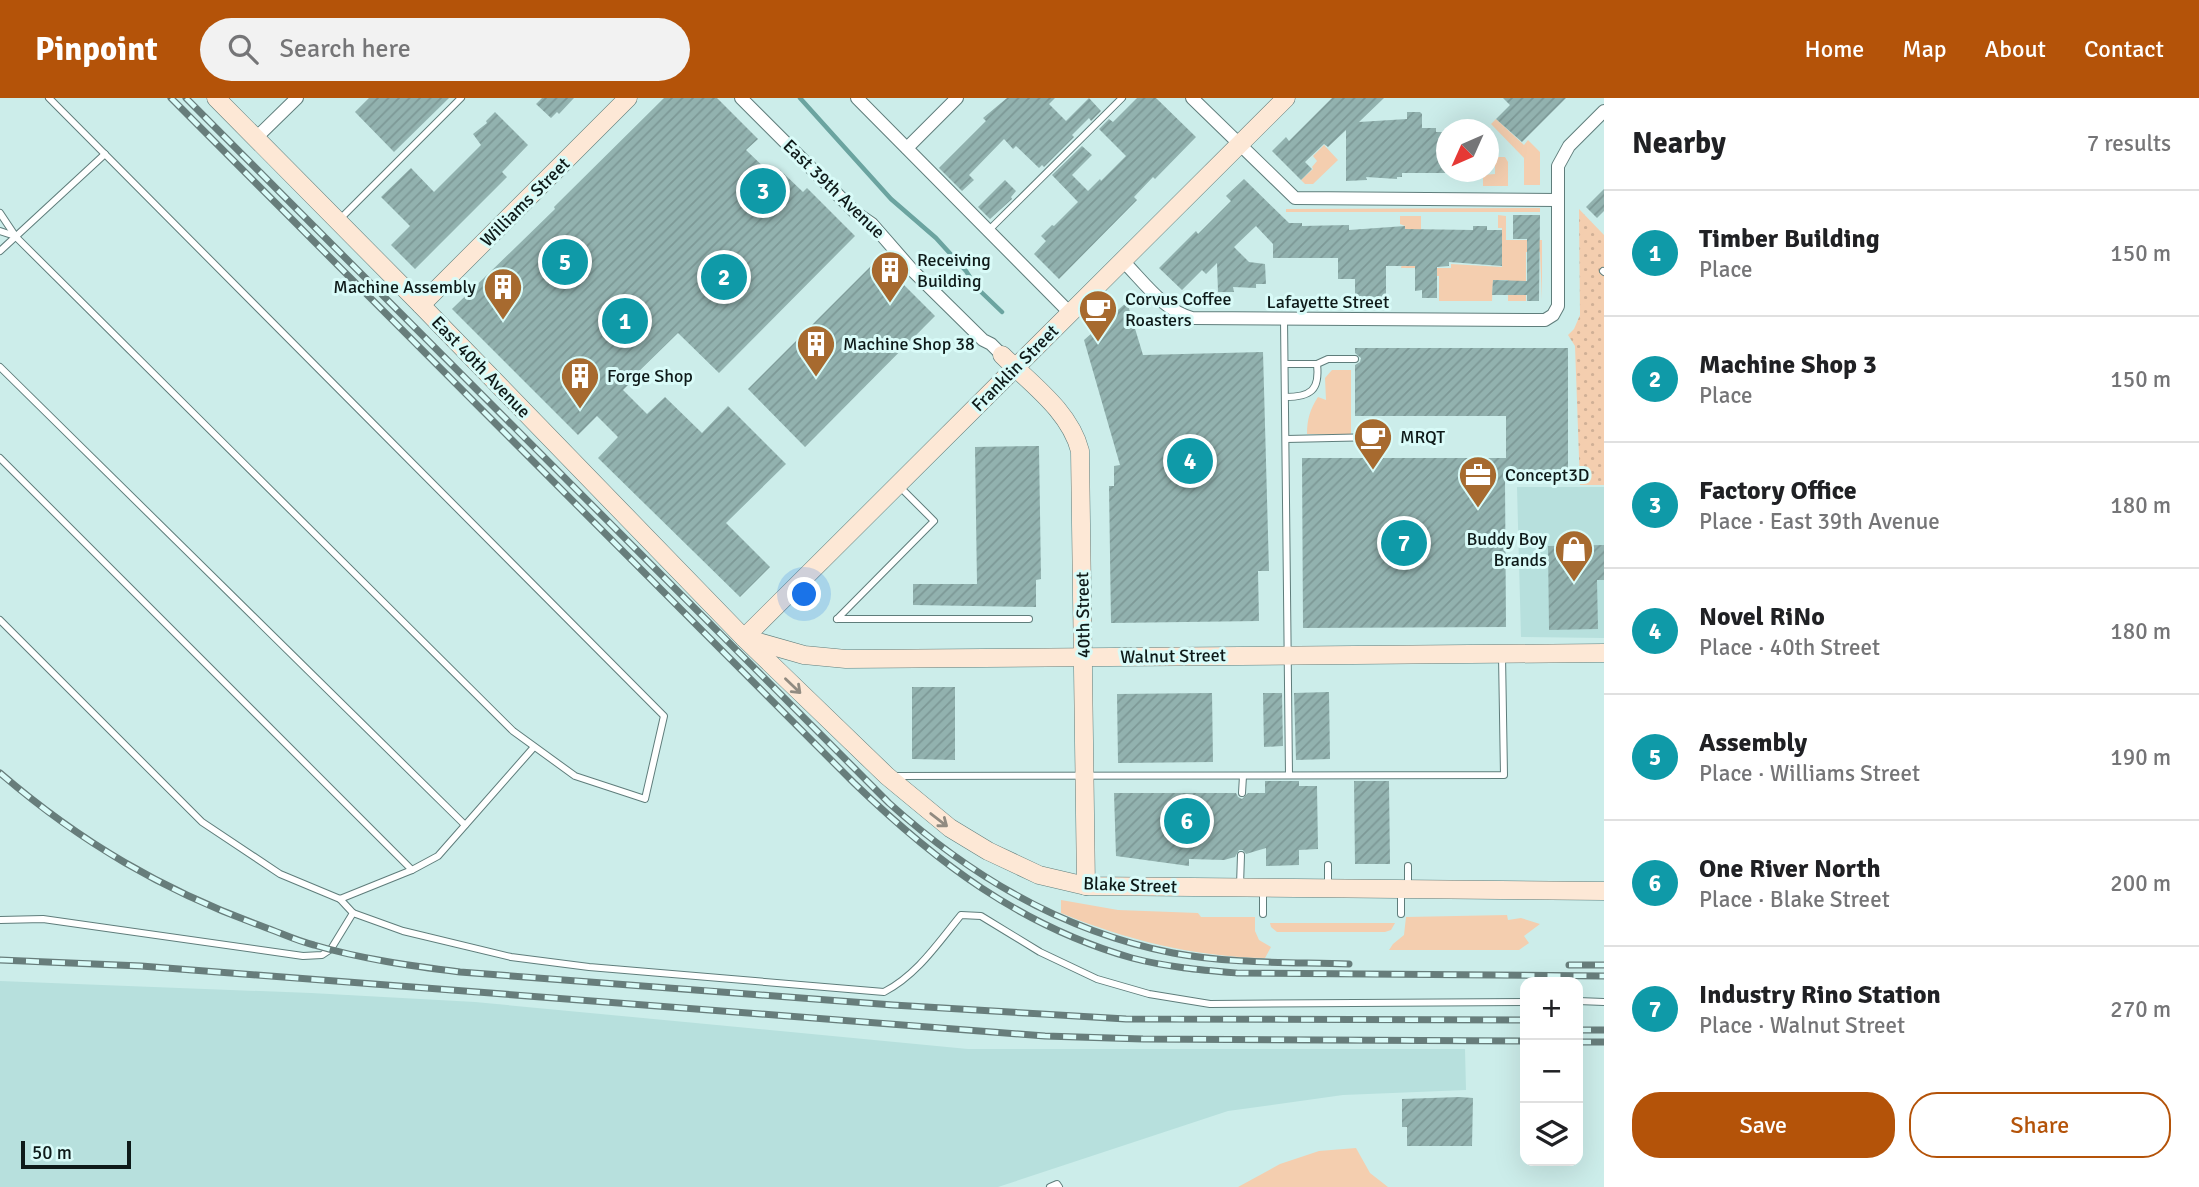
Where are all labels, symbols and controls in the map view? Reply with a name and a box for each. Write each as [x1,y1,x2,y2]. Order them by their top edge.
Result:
search box [200,18,690,81]
text: Pinpoint [35,29,158,70]
icon: search [224,30,262,68]
text: Search here [280,33,411,65]
text: Home [1804,34,1864,64]
text: Map [1902,34,1947,64]
text: About [1985,34,2046,64]
text: Contact [2084,34,2164,64]
north arrow [1436,119,1499,182]
text: Nearby [1632,125,1726,162]
text: 7 results [2087,129,2171,158]
street label: East 39th Avenue [778,135,890,243]
street label: Williams Street [476,153,574,251]
pin: 3 [740,165,786,217]
text: Timber Building [1699,223,1880,255]
pin: 5 [542,236,588,288]
text: 1 [1649,239,1661,268]
text: 150 m [2110,239,2171,268]
building icon: Receiving Building [869,249,911,304]
place label: Receiving Building [917,249,991,292]
pin: 2 [701,251,747,303]
text: Place [1699,255,1753,284]
building icon: Machine Assembly [482,266,524,321]
place label: Machine Assembly [333,276,477,298]
cafe icon: Corvus Coffee Roasters [1077,288,1119,343]
place label: Corvus Coffee Roasters [1125,288,1231,331]
street label: Lafayette Street [1267,291,1389,313]
pin: 1 [602,295,648,347]
street label: East 40th Avenue [427,311,535,423]
street label: Franklin Street [967,320,1063,416]
building icon: Machine Shop 38 [795,323,837,378]
place label: Machine Shop 38 [843,333,975,355]
text: Machine Shop 3 [1699,349,1877,381]
building icon: Forge Shop [559,355,601,410]
place label: Forge Shop [607,365,693,387]
text: 2 [1649,365,1661,394]
text: 150 m [2110,365,2171,394]
text: Place [1699,381,1753,410]
cafe icon: MRQT [1352,416,1394,471]
place label: MRQT [1400,426,1445,448]
pin: 4 [1167,435,1213,487]
office icon: Concept3D [1457,454,1499,509]
place label: Concept3D [1505,464,1590,486]
text: Factory Office [1699,475,1857,507]
text: 3 [1649,491,1661,520]
text: 180 m [2110,491,2171,520]
text: Place · East 39th Avenue [1699,507,1940,536]
pin: 7 [1381,517,1427,569]
place label: Buddy Boy Brands [1466,528,1548,571]
shop icon: Buddy Boy Brands [1553,528,1595,583]
street label: 40th Street [1071,572,1095,658]
your location [787,577,821,611]
text: Novel RiNo [1699,601,1825,633]
text: 4 [1649,617,1661,646]
text: 180 m [2110,617,2171,646]
text: Place · 40th Street [1699,633,1880,662]
street label: Walnut Street [1120,644,1226,668]
one-way arrow [784,677,801,694]
text: Assembly [1699,727,1807,759]
text: 5 [1649,743,1661,772]
text: 190 m [2110,743,2171,772]
text: Place · Williams Street [1699,759,1920,788]
pin: 6 [1164,795,1210,847]
one-way arrow [930,812,948,827]
text: One River North [1699,853,1881,885]
text: 6 [1649,869,1661,898]
text: 200 m [2110,869,2171,898]
street label: Blake Street [1083,872,1177,898]
text: Place · Blake Street [1699,885,1890,914]
map controls [1520,977,1583,1166]
button: + [1520,977,1583,1040]
text: Industry Rino Station [1699,979,1941,1011]
text: 7 [1649,995,1661,1024]
text: 270 m [2110,995,2171,1024]
text: Place · Walnut Street [1699,1011,1905,1040]
button: − [1520,1040,1583,1103]
button: Save [1632,1092,1895,1158]
button: Share [1909,1092,2171,1158]
button: layers [1520,1103,1583,1166]
scale bar [21,1138,131,1170]
text: 50 m [32,1141,72,1165]

